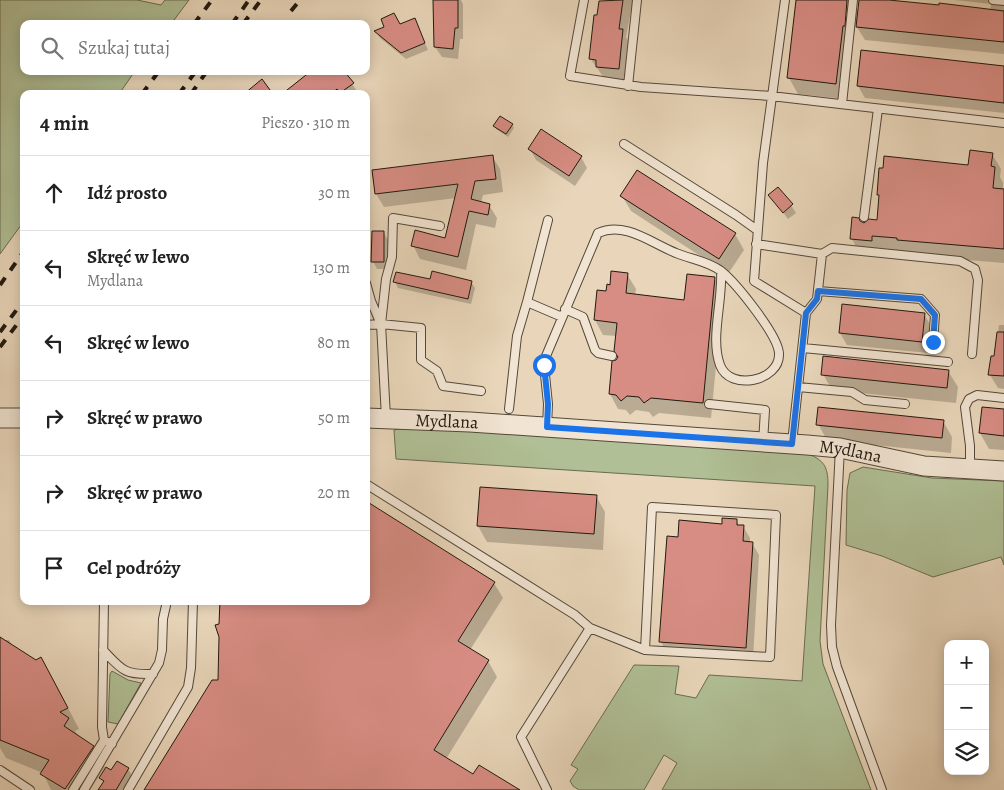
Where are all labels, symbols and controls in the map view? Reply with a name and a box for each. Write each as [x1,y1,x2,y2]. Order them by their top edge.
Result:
search box [20,20,370,75]
icon: search [38,34,66,62]
text: Szukaj tutaj [78,35,170,61]
text: 4 min [40,109,89,137]
text: Pieszo · 310 m [261,112,350,134]
icon: ahead [40,179,68,207]
text: Idź prosto [87,180,167,206]
text: 30 m [318,182,350,204]
text: Skręć w lewo [87,244,190,270]
icon: left [40,254,68,282]
text: 130 m [313,257,350,279]
text: Mydlana [87,270,143,292]
icon: left [40,329,68,357]
text: Skręć w lewo [87,330,190,356]
route end [922,331,945,354]
text: 80 m [317,332,350,354]
route start [533,354,556,377]
icon: right [40,404,68,432]
text: Skręć w prawo [87,405,202,431]
text: 50 m [318,407,350,429]
street label: Mydlana [415,408,480,435]
street label: Mydlana [818,434,885,469]
icon: right [40,479,68,507]
text: Skręć w prawo [87,480,202,506]
text: 20 m [317,482,350,504]
icon: arrive [40,554,68,582]
text: Cel podróży [87,555,180,581]
map controls [944,640,989,775]
button: + [944,640,989,685]
button: − [944,685,989,730]
button: layers [944,730,989,775]

